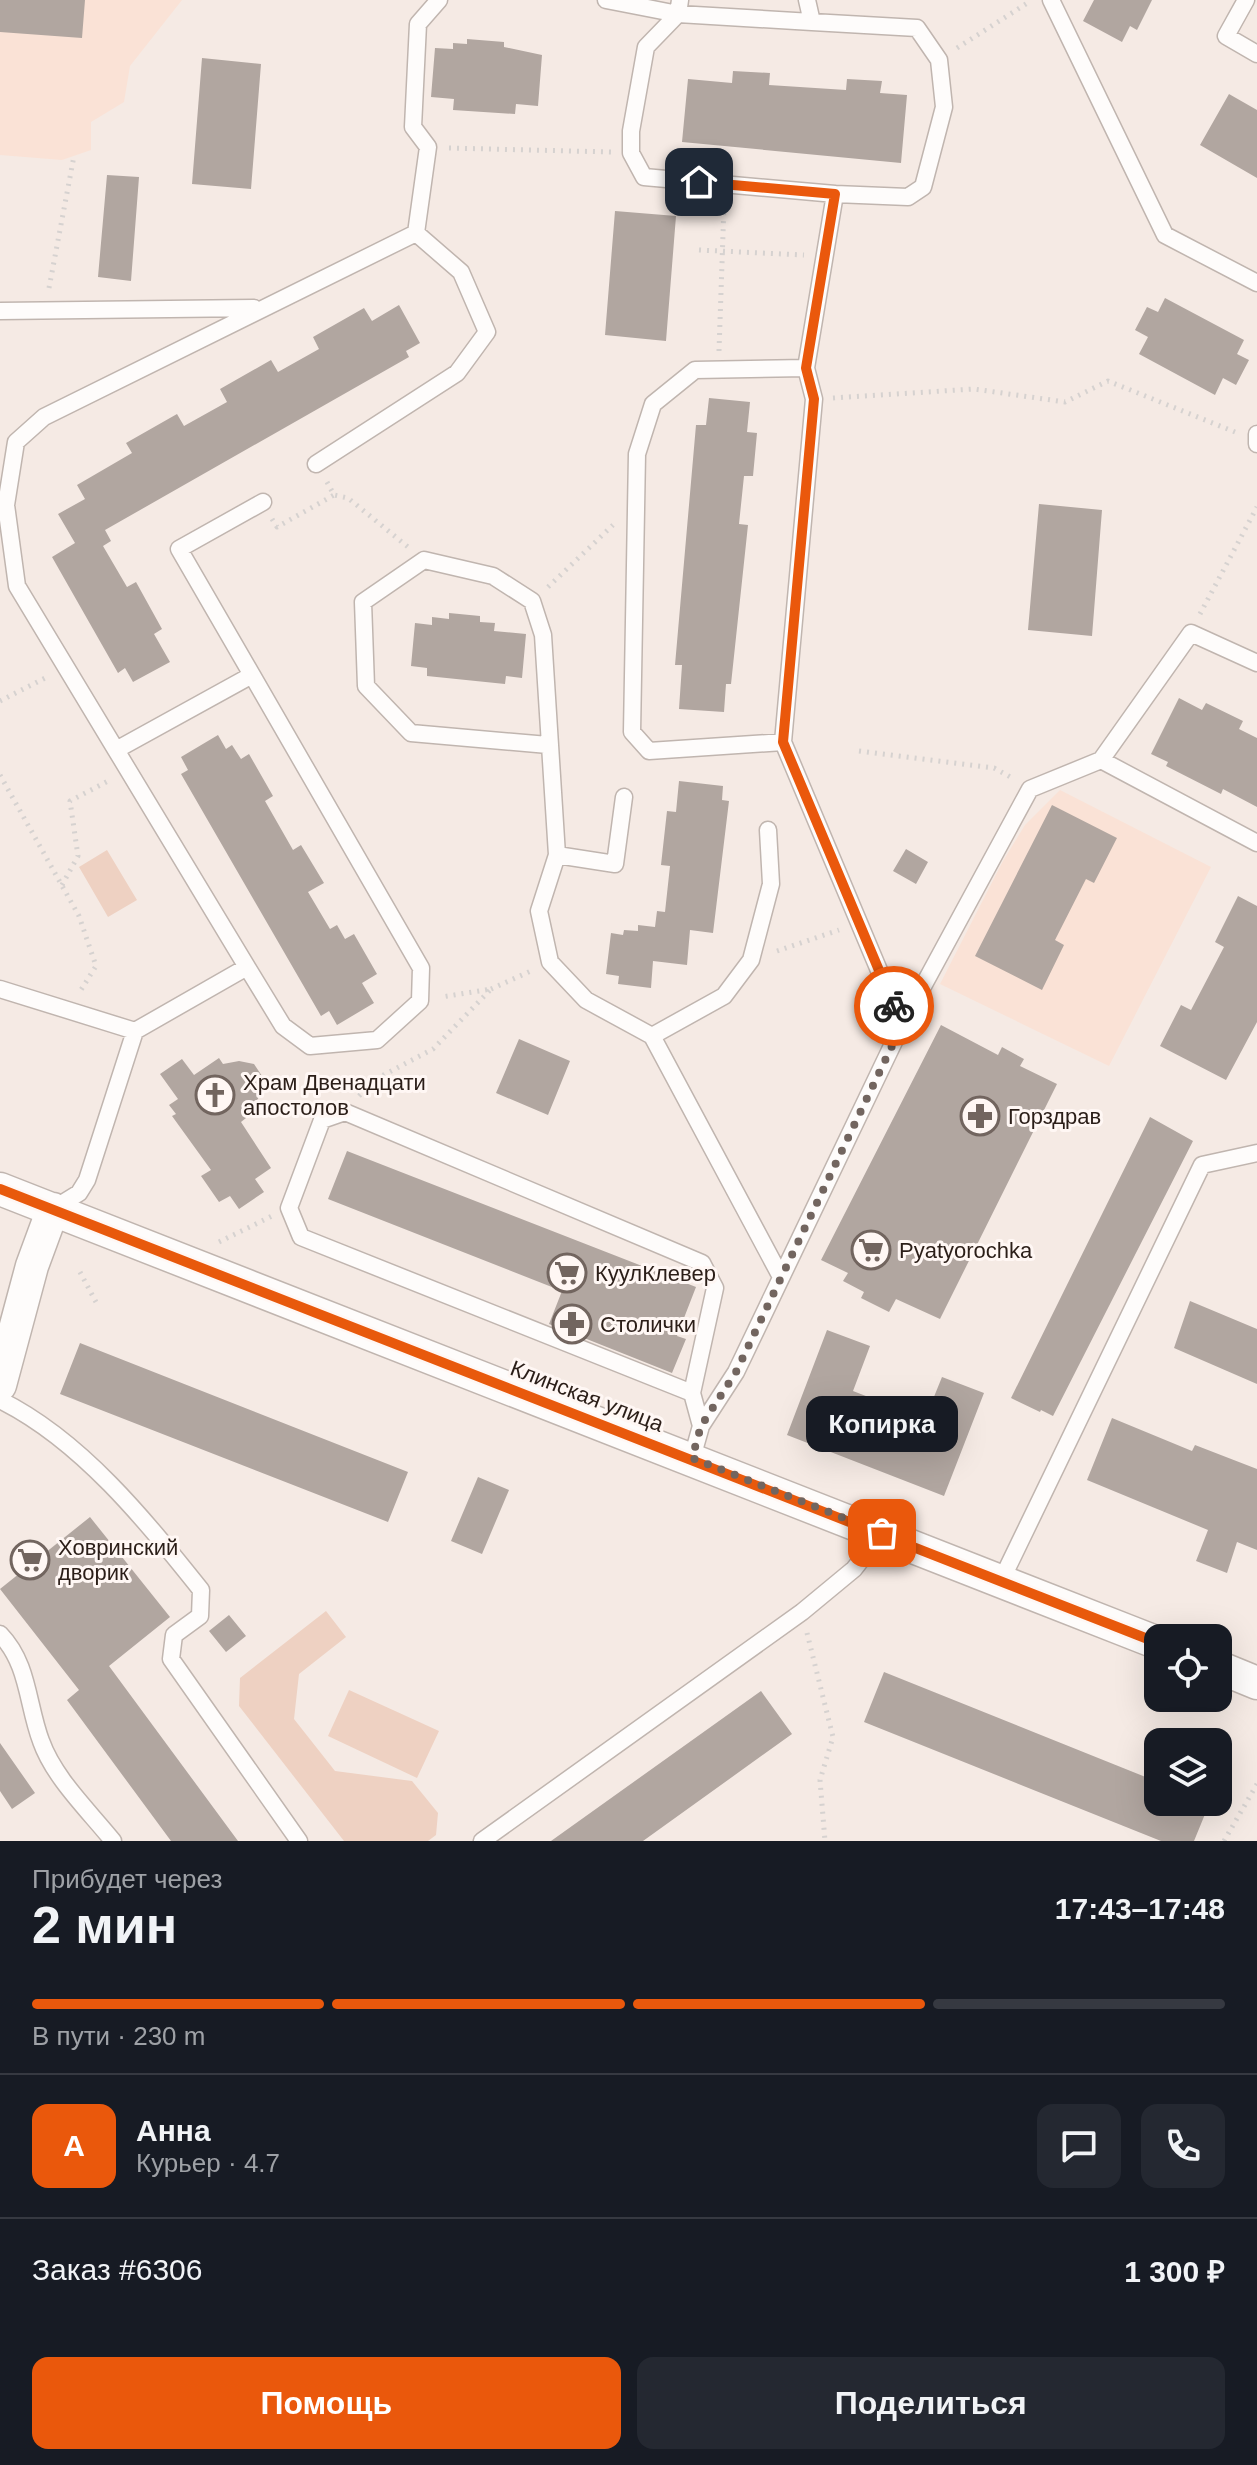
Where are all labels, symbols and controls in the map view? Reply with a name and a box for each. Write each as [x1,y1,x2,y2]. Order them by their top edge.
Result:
pin [665,148,733,216]
icon: home [677,160,721,204]
courier [854,966,934,1046]
icon: bike [872,984,916,1028]
place label: Храм Двенадцати апостолов [243,1070,426,1120]
church icon: Храм Двенадцати апостолов [194,1074,236,1116]
pharmacy icon: Горздрав [959,1095,1001,1137]
place label: Горздрав [1008,1104,1101,1129]
supermarket icon: Pyatyorochka [850,1229,892,1271]
place label: Pyatyorochka [899,1238,1033,1263]
supermarket icon: КуулКлевер [546,1252,588,1294]
place label: КуулКлевер [595,1261,716,1286]
pharmacy icon: Столички [551,1303,593,1345]
place label: Столички [600,1312,696,1337]
street label: Клинская улица [507,1355,668,1437]
callout: Копирка [806,1397,958,1453]
text: Копирка [829,1409,935,1439]
pin [848,1499,916,1567]
icon: bag [860,1511,904,1555]
place label: Ховринский дворик [58,1535,178,1585]
supermarket icon: Ховринский дворик [9,1539,51,1581]
map controls [1144,1624,1232,1816]
button: locate [1144,1624,1232,1712]
button: layers [1144,1728,1232,1816]
text: Прибудет через [32,1864,222,1894]
text: 17:43–17:48 [1055,1892,1225,1925]
text: 2 мин [32,1896,177,1954]
text: В пути · 230 m [32,2021,205,2051]
button: chat [1037,2104,1121,2188]
button: phone [1141,2104,1225,2188]
text: Анна [136,2114,211,2147]
text: А [63,2129,85,2162]
text: Курьер · 4.7 [136,2148,280,2178]
text: Заказ #6306 [32,2253,202,2286]
text: 1 300 ₽ [1124,2255,1225,2288]
button: Помощь [32,2357,621,2449]
button: Поделиться [637,2357,1225,2449]

